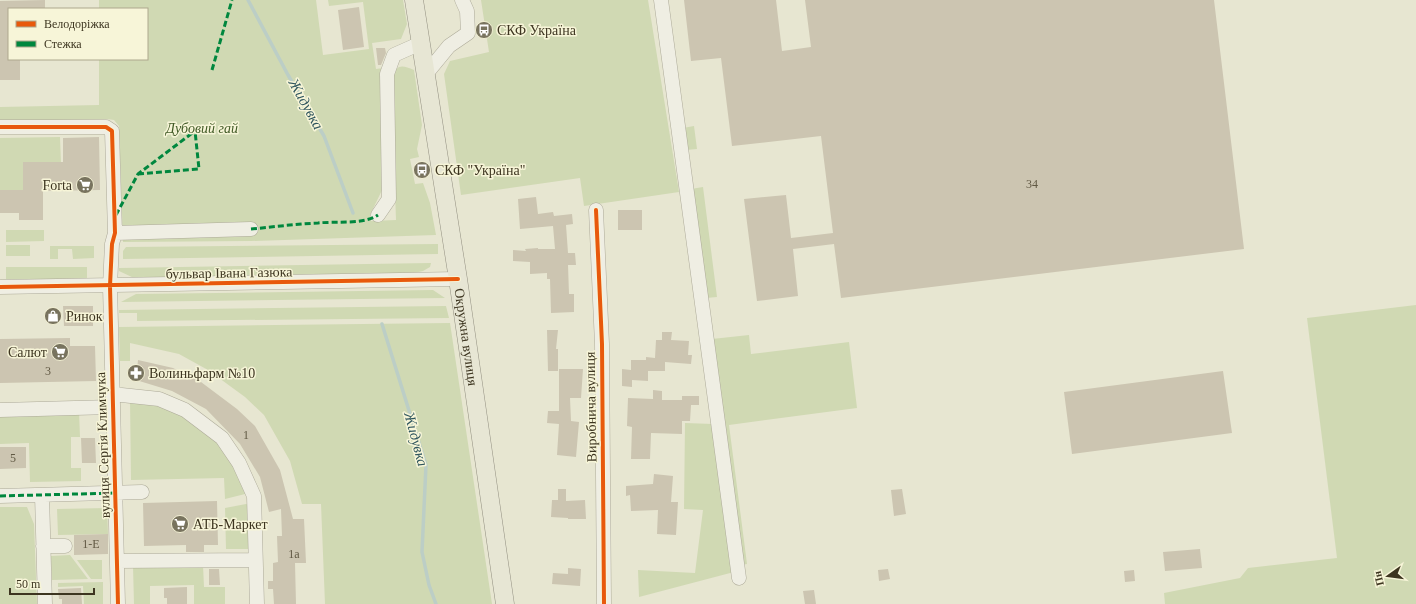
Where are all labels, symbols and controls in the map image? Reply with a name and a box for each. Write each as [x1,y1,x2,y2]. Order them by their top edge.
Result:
legend [8,8,148,60]
text: Велодоріжка [44,17,110,31]
bus stop icon: СКФ Україна [474,20,494,40]
place label: СКФ Україна [497,23,577,38]
text: Стежка [44,37,82,51]
water label: Жидувка [285,75,327,132]
park label: Дубовий гай [164,121,238,136]
bus stop icon: СКФ "Україна" [412,160,432,180]
place label: СКФ "Україна" [435,163,525,178]
supermarket icon: Forta [75,175,95,195]
house number: 34 [1026,177,1038,191]
place label: Forta [42,178,73,193]
street label: бульвар Івана Газюка [166,264,293,282]
street label: Окружна вулиця [452,287,481,387]
shop icon: Ринок [43,306,63,326]
place label: Ринок [66,309,103,324]
supermarket icon: Салют [50,342,70,362]
place label: Салют [8,345,47,360]
street label: Виробнича вулиця [583,351,599,462]
pharmacy icon: Волиньфарм №10 [126,363,146,383]
house number: 3 [45,364,51,378]
place label: Волиньфарм №10 [149,366,255,381]
street label: вулиця Сергія Климчука [93,371,113,518]
water label: Жидувка [401,409,431,468]
house number: 1 [243,428,249,442]
house number: 5 [10,451,16,465]
supermarket icon: АТБ-Маркет [170,514,190,534]
place label: АТБ-Маркет [193,517,268,532]
house number: 1-Е [82,537,100,551]
house number: 1а [288,547,300,561]
north arrow [1368,556,1408,596]
text: Пн [1371,569,1386,587]
scale bar [10,570,94,596]
text: 50 m [16,577,41,591]

